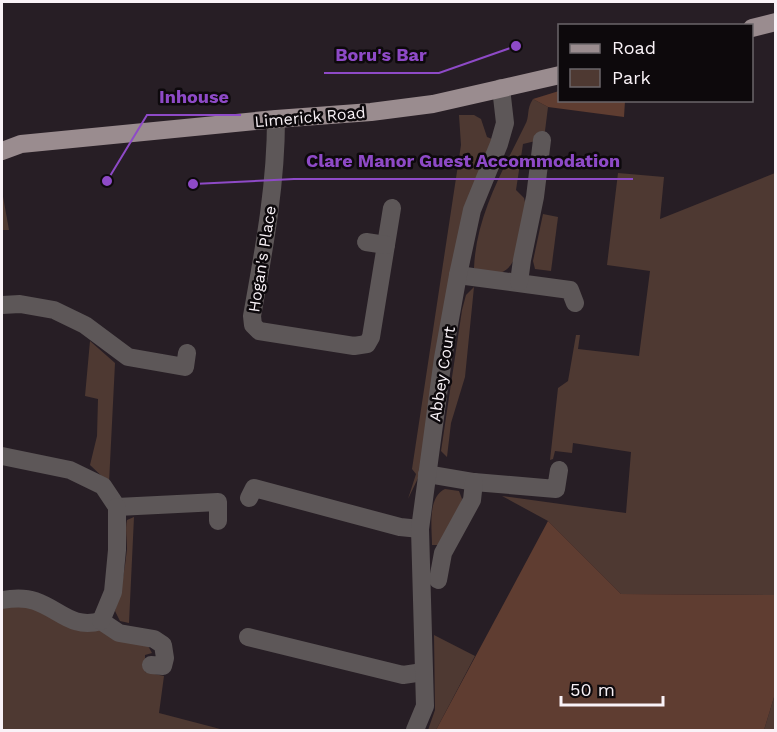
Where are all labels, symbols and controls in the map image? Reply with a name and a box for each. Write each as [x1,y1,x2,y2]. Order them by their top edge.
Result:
legend [558,24,753,102]
callout: Boru's Bar [324,37,439,73]
text: Road [612,37,656,58]
text: Boru's Bar [335,44,427,65]
text: Park [612,67,651,88]
callout: Inhouse [147,79,241,115]
text: Inhouse [159,86,229,107]
street label: Limerick Road [254,103,366,131]
callout: Clare Manor Guest Accommodation [294,143,633,179]
text: Clare Manor Guest Accommodation [306,150,620,171]
street label: Hogan's Place [244,204,280,314]
street label: Abbey Court [425,325,459,423]
scale bar [561,669,663,707]
text: 50 m [570,679,615,700]

